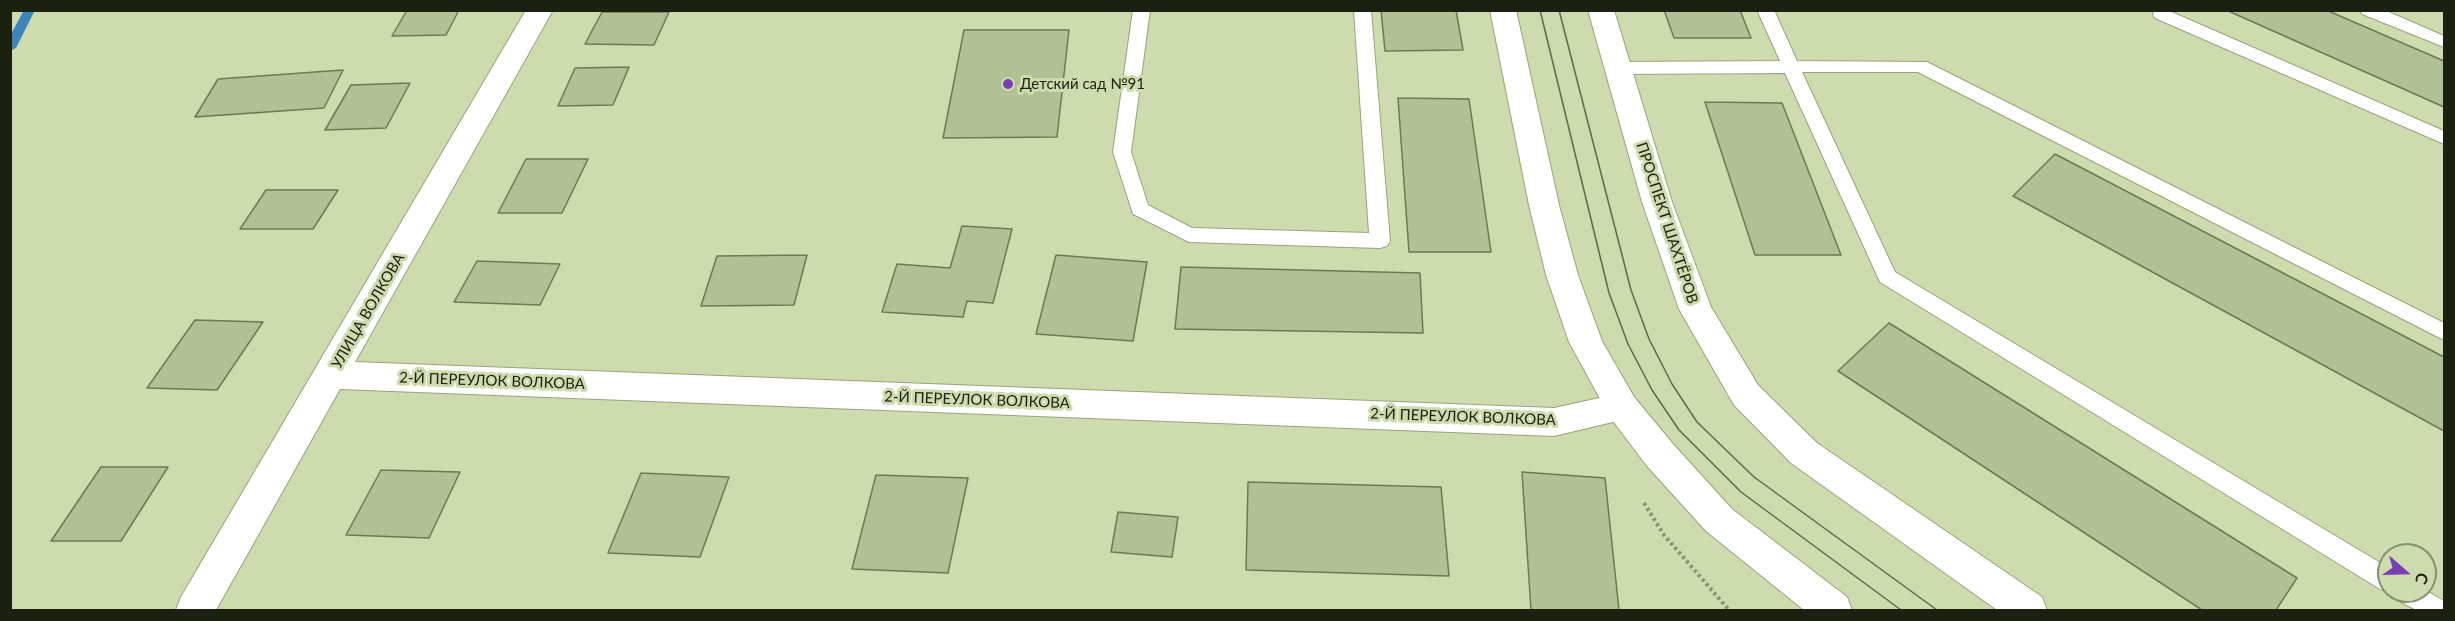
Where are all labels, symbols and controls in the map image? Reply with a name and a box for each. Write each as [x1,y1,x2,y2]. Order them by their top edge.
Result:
place label: Детский сад №91 [1020,75,1145,93]
marker: Детский сад №91 [1001,77,1015,91]
street label: ПРОСПЕКТ ШАХТЁРОВ [1632,140,1702,306]
street label: УЛИЦА ВОЛКОВА [328,250,408,372]
street label: 2-Й ПЕРЕУЛОК ВОЛКОВА [399,369,585,393]
street label: 2-Й ПЕРЕУЛОК ВОЛКОВА [884,388,1070,412]
street label: 2-Й ПЕРЕУЛОК ВОЛКОВА [1370,405,1556,429]
north arrow [2377,543,2437,603]
text: С [2412,570,2433,587]

